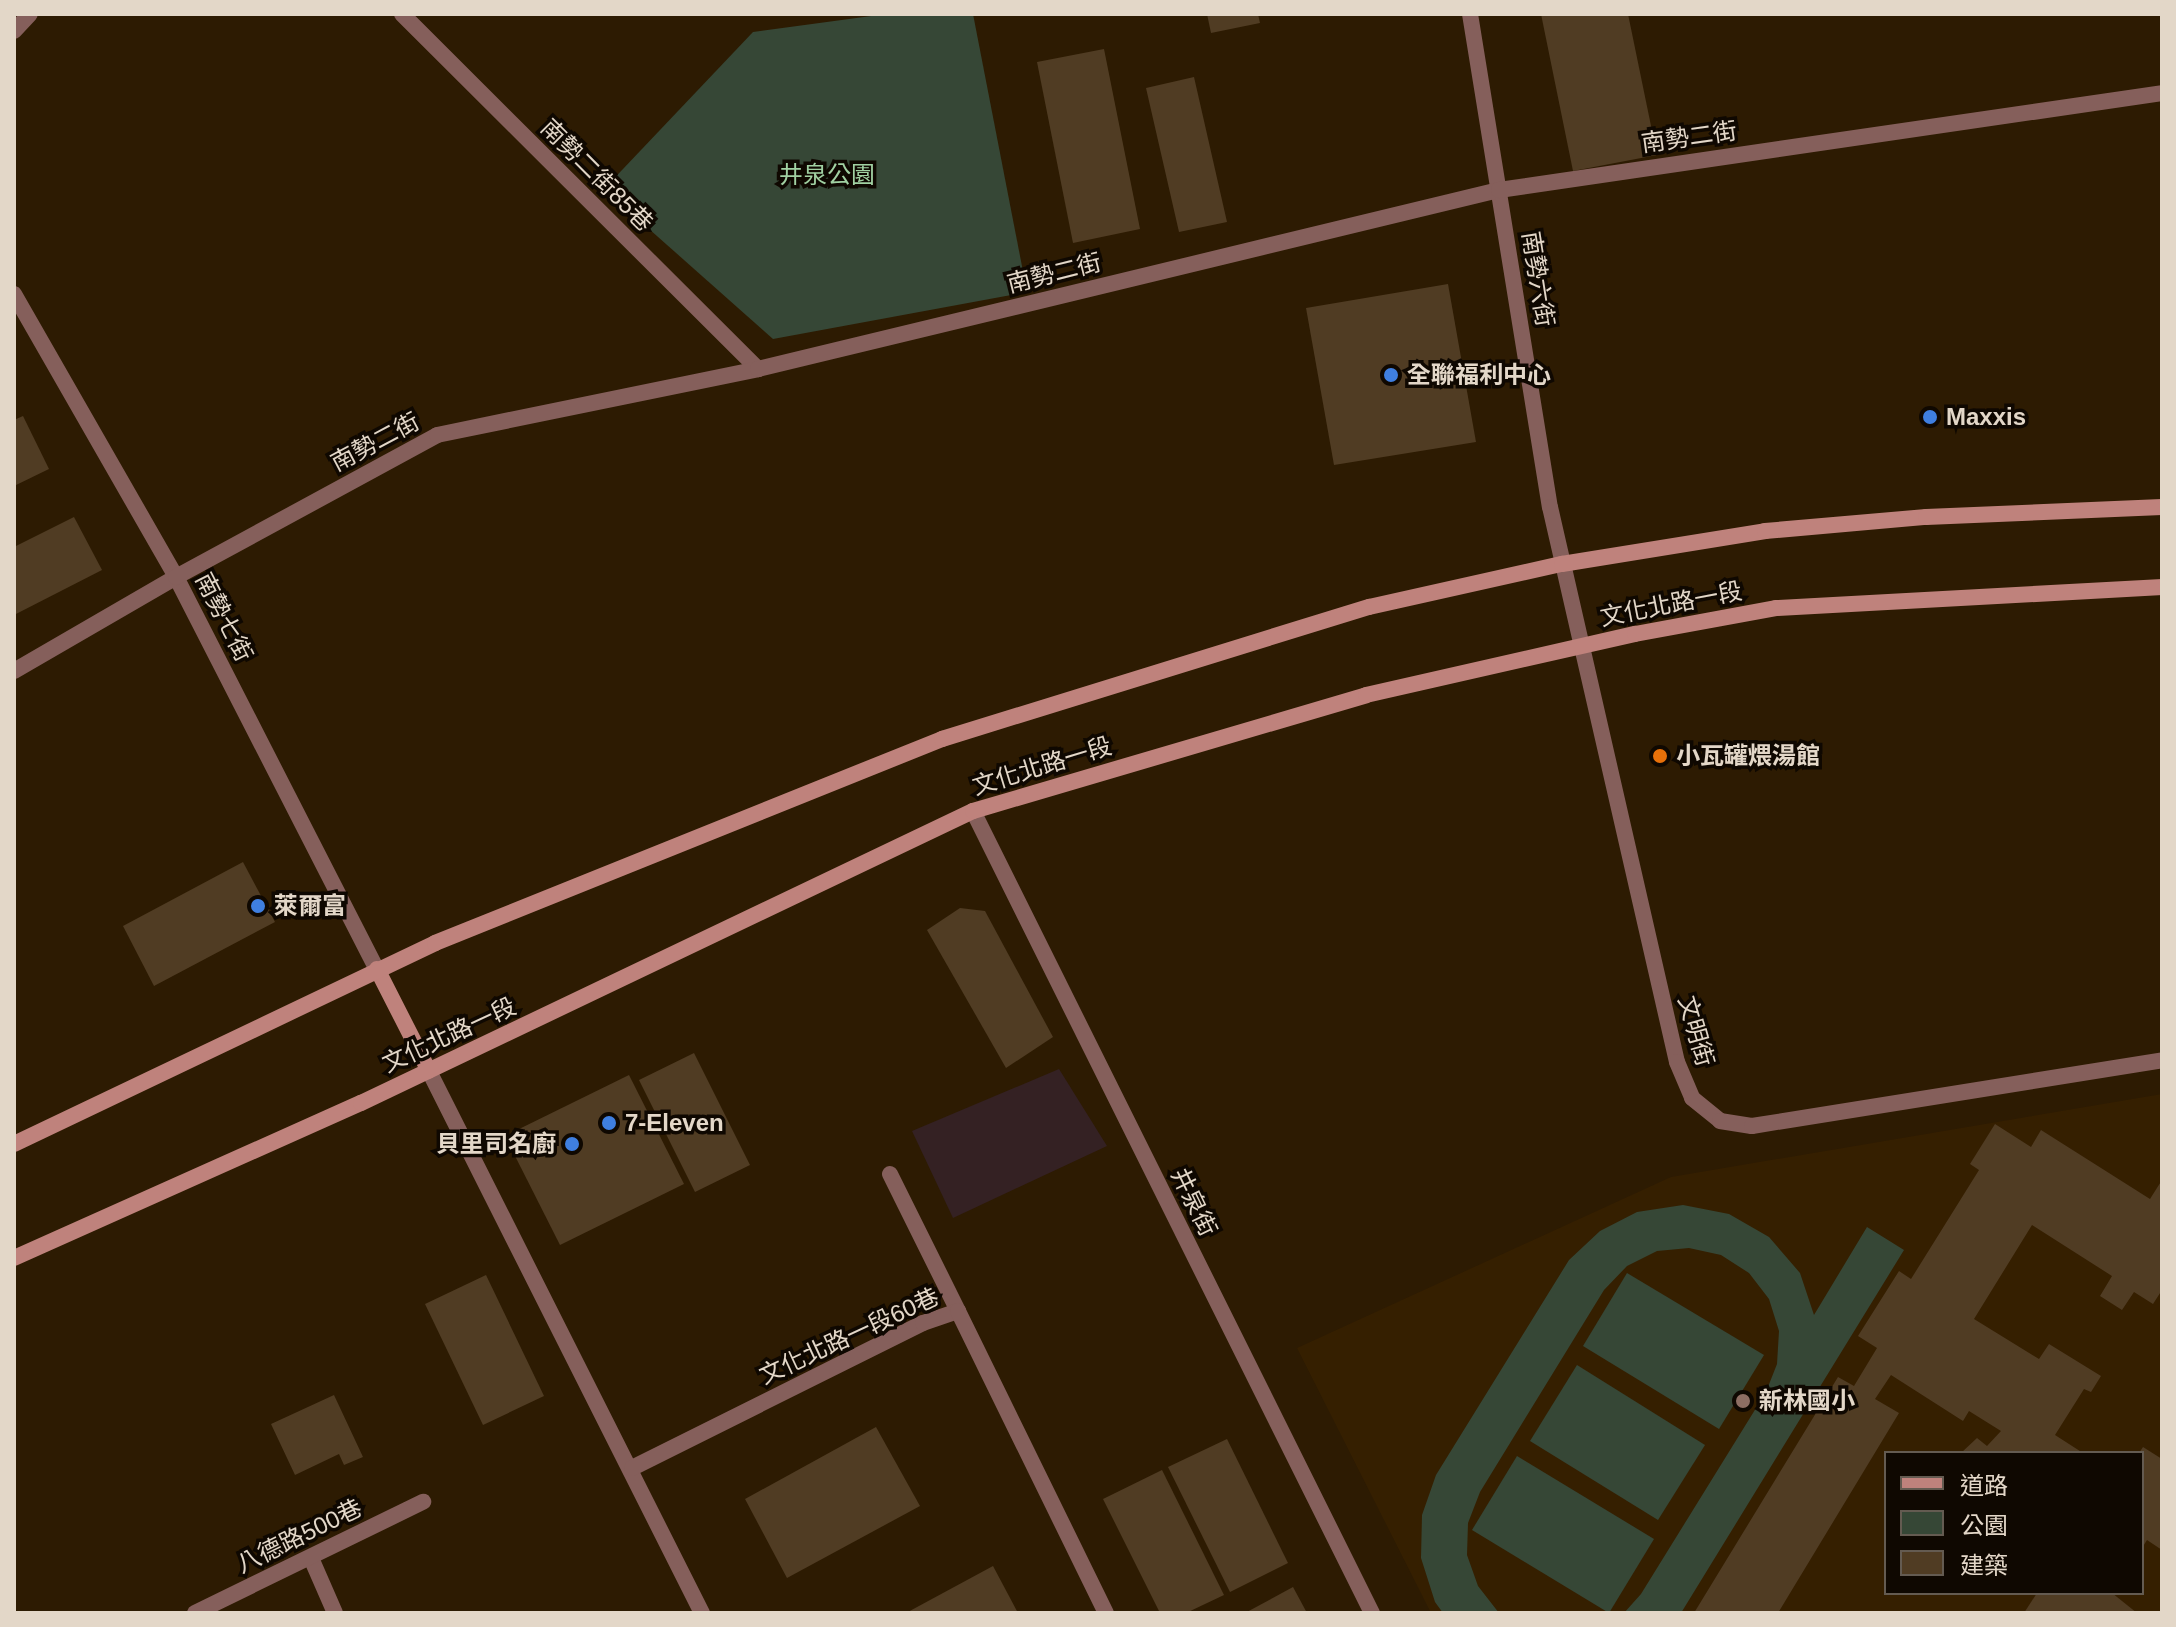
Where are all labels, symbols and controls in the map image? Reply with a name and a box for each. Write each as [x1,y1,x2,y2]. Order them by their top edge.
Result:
street label: 南勢二街85巷 [535,113,659,237]
street label: 南勢二街 [1639,116,1739,158]
park label: 井泉公園 [779,161,875,189]
street label: 南勢六街 [1516,229,1560,329]
street label: 南勢二街 [1004,247,1104,299]
place label: 全聯福利中心 [1407,361,1551,389]
marker: 全聯福利中心 [1382,366,1400,384]
place label: Maxxis [1946,403,2026,431]
street label: 南勢二街 [326,407,424,477]
marker: Maxxis [1921,408,1939,426]
street label: 南勢七街 [189,568,259,666]
street label: 文化北路一段 [1598,576,1744,632]
street label: 文化北路一段 [969,731,1115,801]
place label: 小瓦罐煨湯館 [1676,742,1820,770]
marker: 小瓦罐煨湯館 [1651,747,1669,765]
place label: 萊爾富 [274,892,346,920]
marker: 萊爾富 [249,897,267,915]
street label: 文化北路一段 [378,992,520,1078]
street label: 文明街 [1672,992,1720,1070]
place label: 7-Eleven [625,1109,724,1137]
marker: 7-Eleven [600,1114,618,1132]
place label: 貝里司名廚 [436,1130,556,1158]
marker: 貝里司名廚 [563,1135,581,1153]
street label: 井泉街 [1165,1163,1223,1241]
street label: 文化北路一段60巷 [755,1282,943,1390]
place label: 新林國小 [1759,1387,1855,1415]
marker: 新林國小 [1734,1392,1752,1410]
legend [1884,1451,2144,1595]
text: 道路 [1960,1472,2008,1499]
street label: 八德路500巷 [232,1493,366,1579]
text: 公園 [1960,1512,2008,1539]
text: 建築 [1960,1552,2008,1579]

